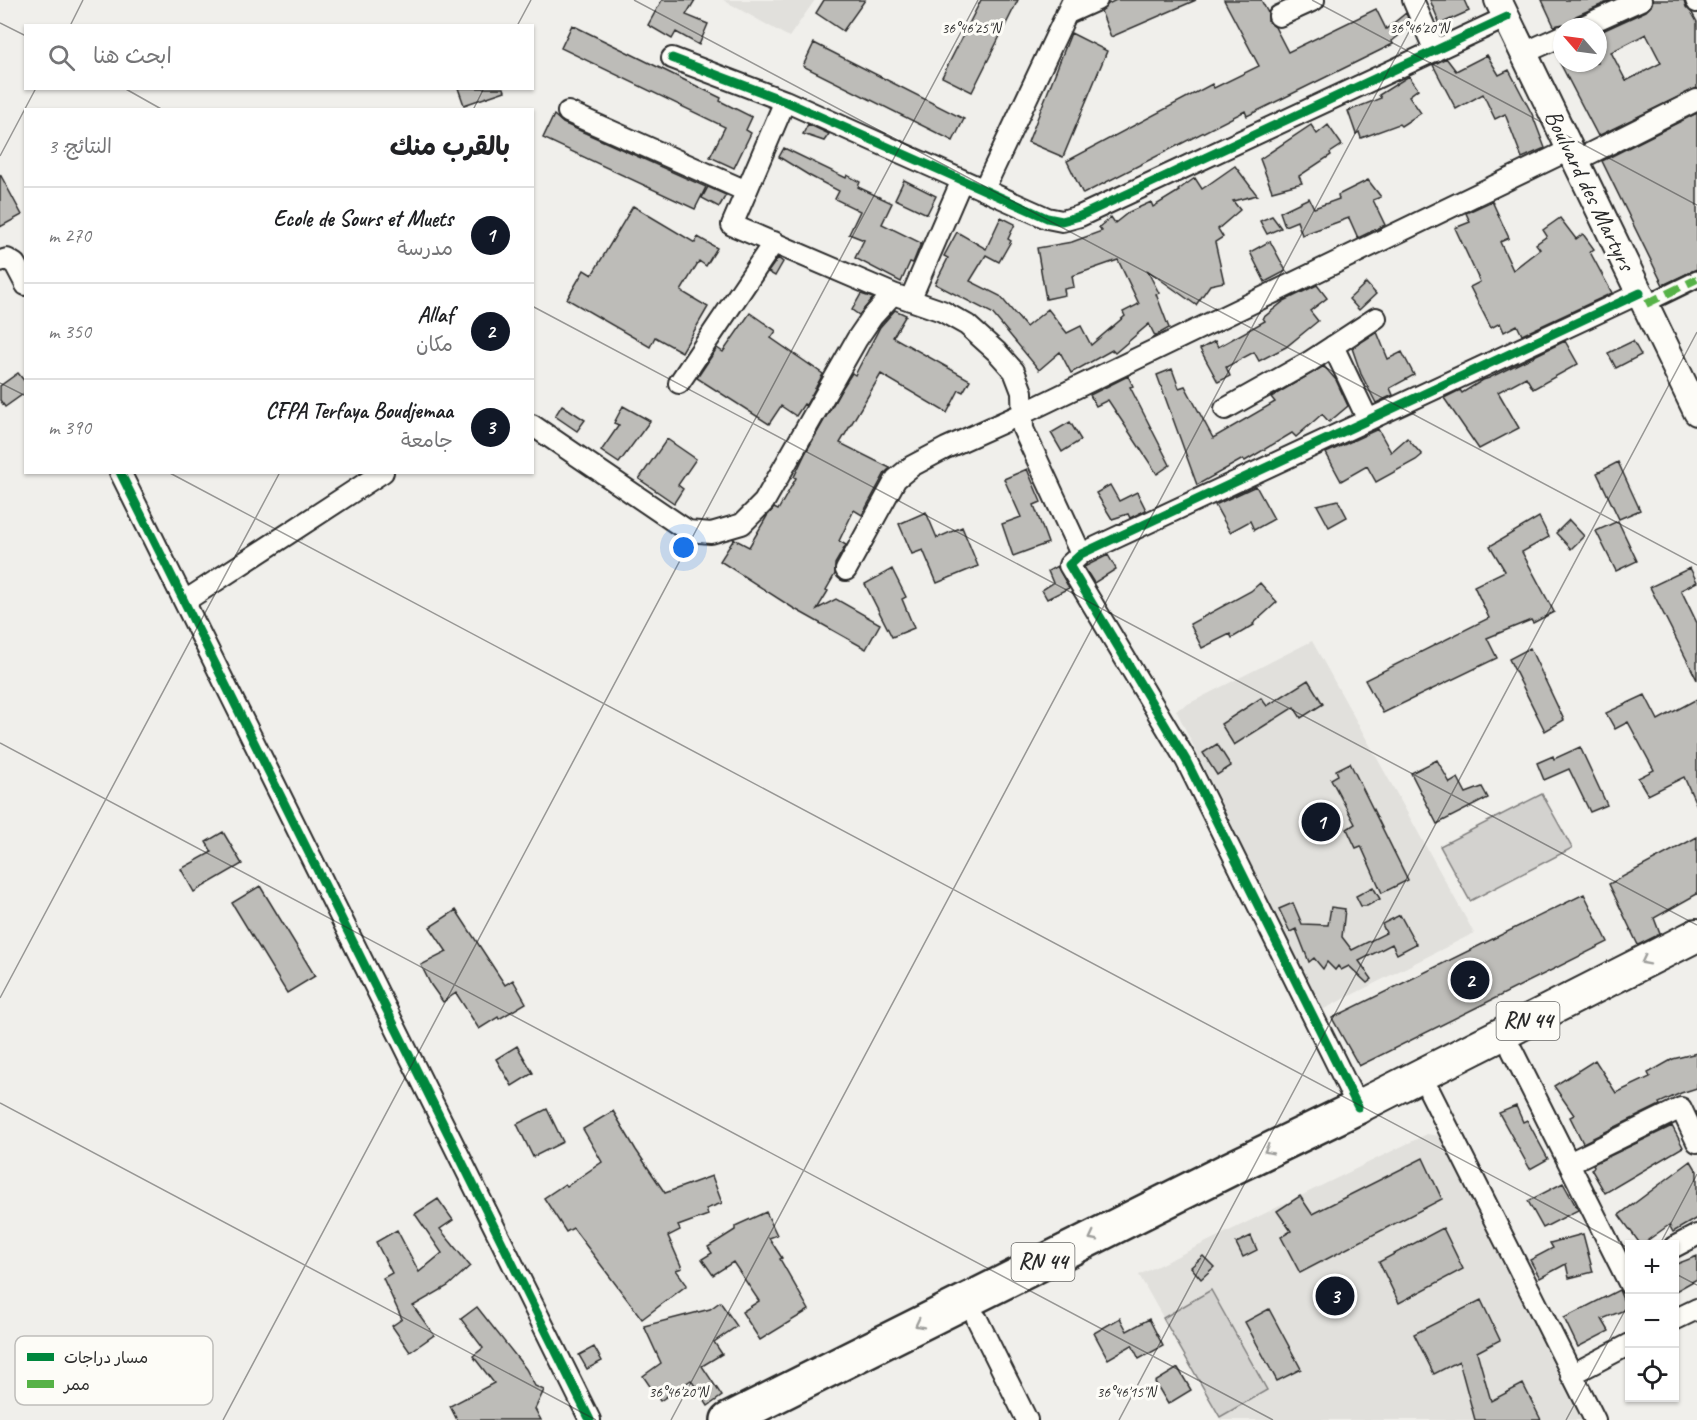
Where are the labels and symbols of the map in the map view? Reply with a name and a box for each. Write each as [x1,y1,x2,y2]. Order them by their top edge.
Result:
north arrow [1553,18,1607,72]
text: 36°46'25"N [941,19,1004,38]
text: 36°46'20"N [1389,19,1452,38]
street label: Boulvard des Martyrs [1538,105,1643,277]
your location [669,533,698,562]
pin: 1 [1302,800,1340,844]
one-way arrow [1640,954,1651,966]
pin: 2 [1450,958,1490,1002]
road number: RN 44 [1496,1002,1559,1040]
one-way arrow [1263,1143,1274,1155]
one-way arrow [1089,1230,1099,1241]
road number: RN 44 [1012,1243,1074,1281]
pin: 3 [1316,1274,1354,1318]
one-way arrow [914,1317,925,1328]
legend [15,1336,213,1405]
text: مسار دراجات [64,1348,148,1368]
text: ممر [62,1375,90,1395]
text: 36°46'20"N [648,1383,711,1402]
text: 36°46'15"N [1096,1383,1159,1402]

